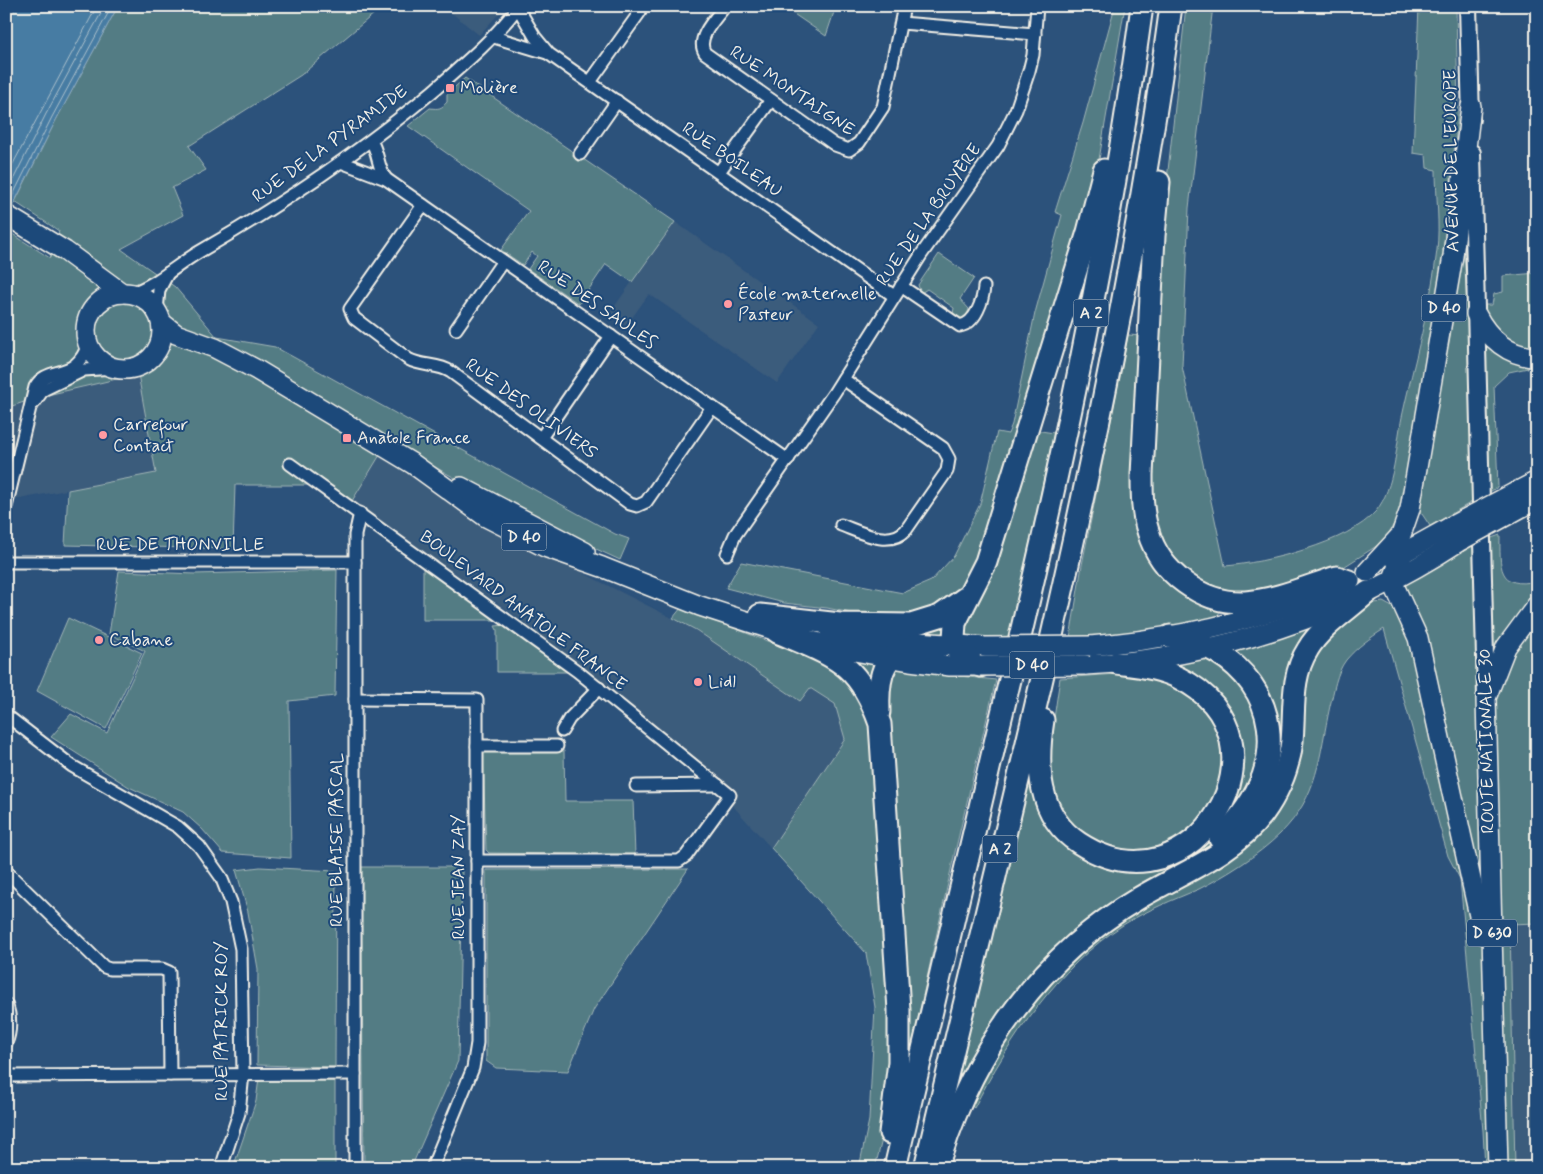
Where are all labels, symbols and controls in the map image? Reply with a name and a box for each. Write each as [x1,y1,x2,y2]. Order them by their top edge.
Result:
street label: RUE MONTAIGNE [725,40,859,142]
street label: AVENUE DE L'EUROPE [1438,69,1466,253]
place label: Molière [460,76,518,100]
street label: RUE DE LA PYRAMIDE [247,79,413,209]
marker: Molière [444,82,456,94]
street label: RUE BOILEAU [677,117,787,203]
street label: RUE DE LA BRUYÈRE [871,139,987,291]
street label: RUE DES SAULES [533,255,661,355]
place label: École maternelle Pasteur [738,282,877,327]
road number: D 40 [1422,294,1466,322]
marker: École maternelle Pasteur [722,298,734,310]
road number: A 2 [1074,300,1108,326]
street label: RUE DES OLIVIERS [460,353,602,465]
place label: Carrefour Contact [113,413,189,458]
place label: Anatole France [357,426,471,450]
marker: Carrefour Contact [97,429,109,441]
marker: Anatole France [341,432,353,444]
road number: D 40 [502,524,546,550]
street label: BOULEVARD ANATOLE FRANCE [415,525,631,697]
street label: RUE DE THONVILLE [96,533,264,557]
place label: Cabane [109,628,173,652]
marker: Cabane [93,634,105,646]
street label: ROUTE NATIONALE 30 [1473,648,1501,834]
road number: D 40 [1010,652,1054,678]
place label: Lidl [708,670,736,694]
marker: Lidl [692,676,704,688]
street label: RUE BLAISE PASCAL [325,753,349,927]
street label: RUE JEAN ZAY [447,814,471,940]
road number: A 2 [982,836,1018,862]
road number: D 630 [1467,920,1517,946]
street label: RUE PATRICK ROY [210,941,234,1101]

